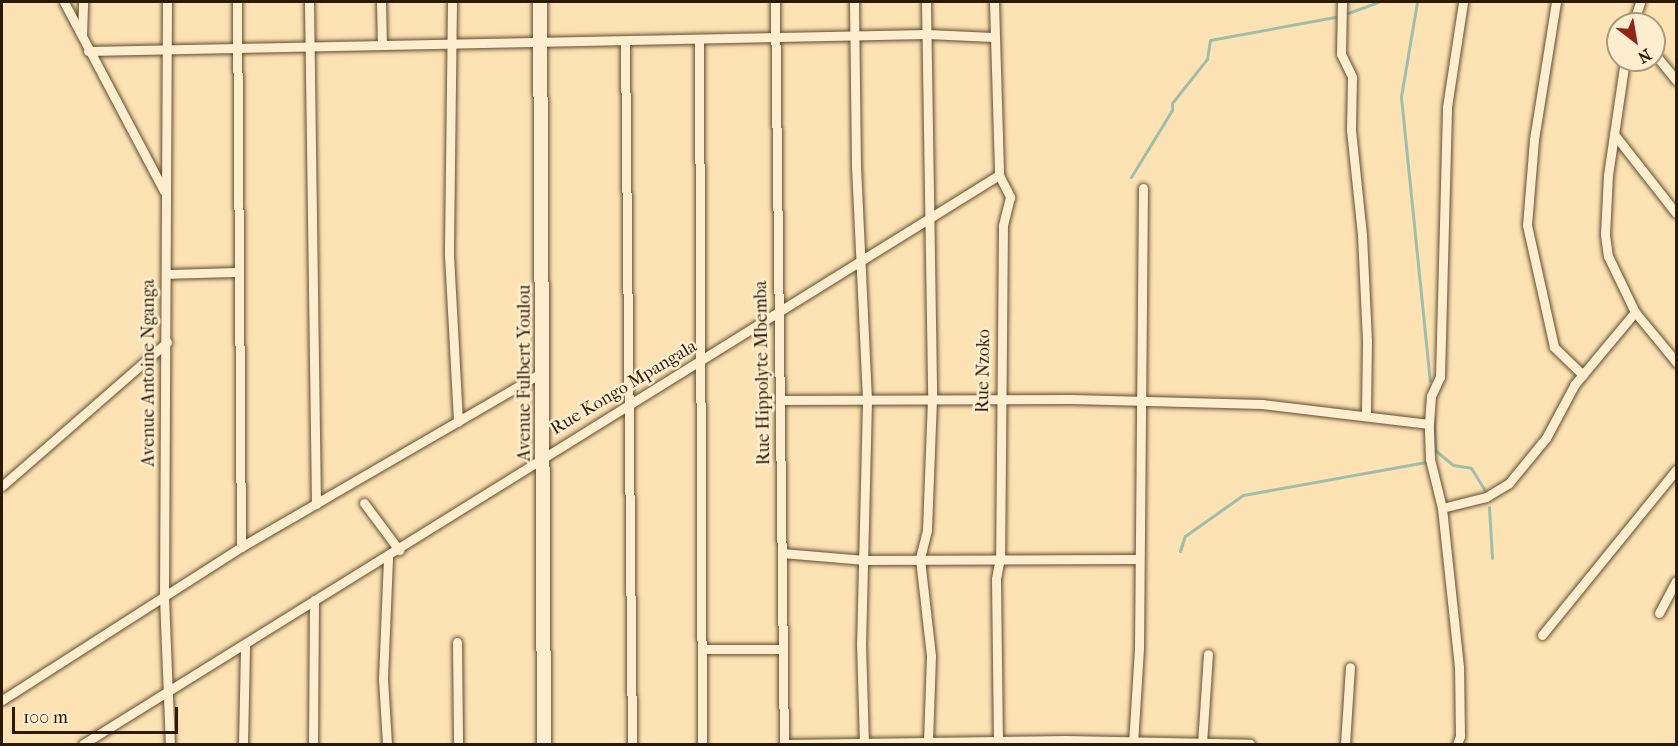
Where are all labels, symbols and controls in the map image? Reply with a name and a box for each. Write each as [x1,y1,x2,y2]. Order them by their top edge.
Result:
north arrow [1606,12,1666,72]
text: N [1634,45,1655,67]
street label: Avenue Antoine Nganga [138,279,160,467]
street label: Rue Hippolyte Mbemba [751,281,775,465]
street label: Avenue Fulbert Youlou [514,285,536,461]
street label: Rue Nzoko [972,329,996,413]
street label: Rue Kongo Mpangala [547,336,701,440]
scale bar [15,695,182,733]
text: 100 m [23,707,68,728]

